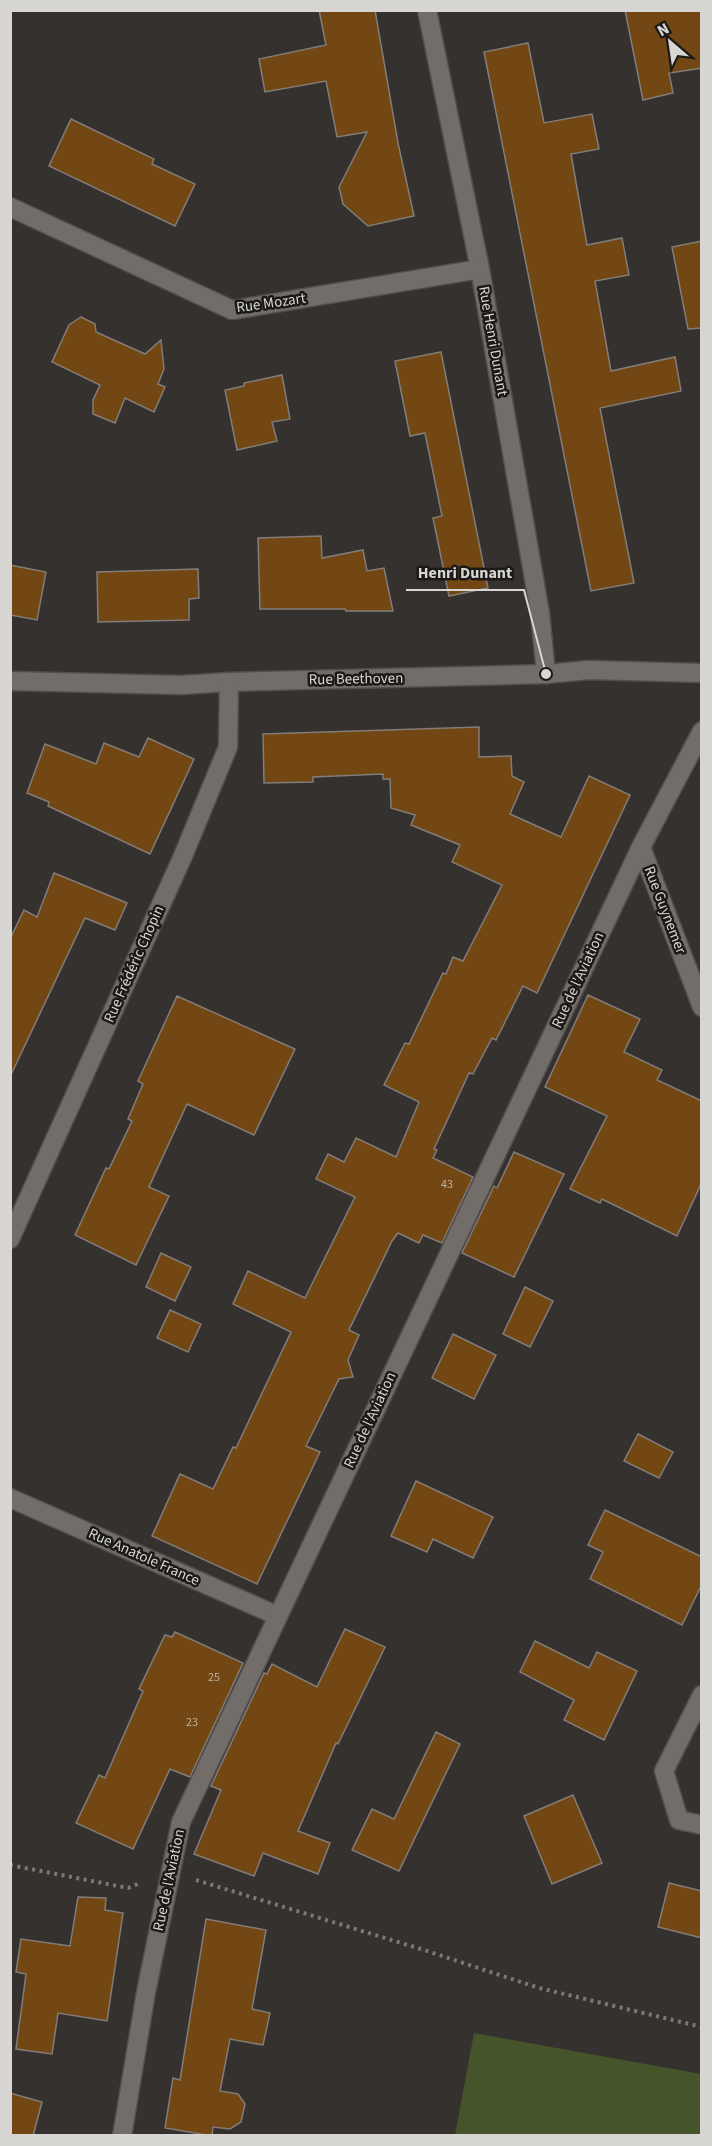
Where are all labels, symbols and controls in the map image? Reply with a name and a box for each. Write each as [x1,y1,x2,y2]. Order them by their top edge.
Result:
north arrow [640,12,700,72]
text: N [653,18,673,42]
street label: Rue Henri Dunant [473,285,513,397]
street label: Rue Mozart [235,288,307,318]
callout: Henri Dunant [406,556,524,590]
text: Henri Dunant [418,562,512,584]
street label: Rue Beethoven [309,668,403,690]
street label: Rue Guynemer [639,863,692,958]
street label: Rue Frédéric Chopin [99,902,169,1026]
street label: Rue de l'Aviation [547,929,609,1031]
house number: 43 [441,1176,453,1193]
street label: Rue de l'Aviation [339,1369,401,1471]
street label: Rue Anatole France [85,1523,203,1591]
house number: 25 [208,1669,220,1686]
house number: 23 [186,1714,198,1731]
street label: Rue de l'Aviation [148,1827,190,1933]

